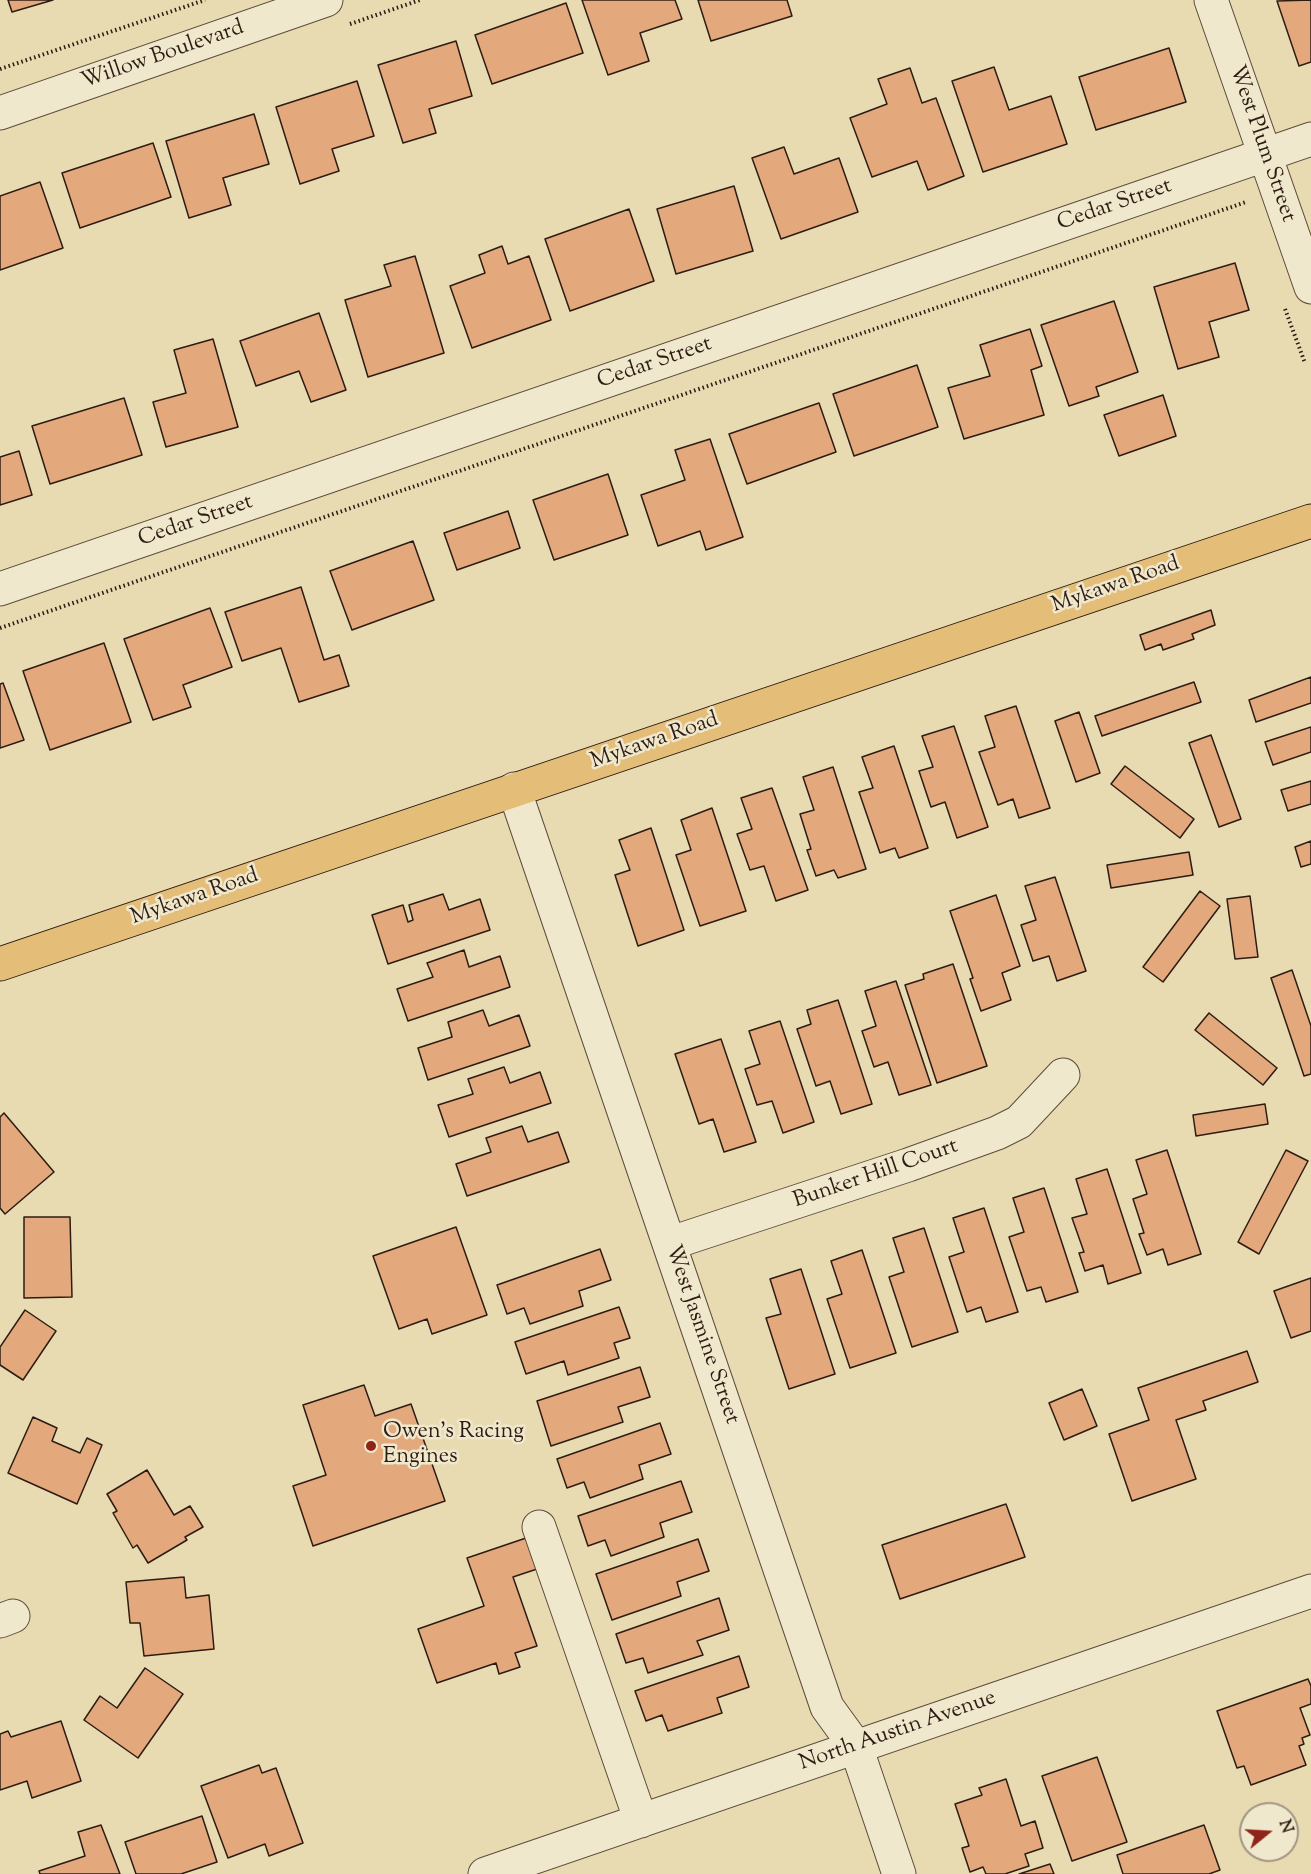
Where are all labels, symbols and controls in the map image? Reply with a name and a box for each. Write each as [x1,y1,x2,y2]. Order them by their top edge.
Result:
street label: Willow Boulevard [78,16,248,96]
street label: West Plum Street [1222,62,1300,226]
street label: Cedar Street [1054,174,1176,238]
street label: Cedar Street [594,332,716,396]
street label: Cedar Street [135,490,257,554]
street label: Mykawa Road [1049,552,1183,620]
street label: Mykawa Road [588,708,722,776]
street label: Mykawa Road [128,864,262,932]
street label: Bunker Hill Court [790,1134,962,1216]
street label: West Jasmine Street [658,1242,744,1428]
place label: Owen's Racing Engines [383,1420,524,1472]
marker: Owen's Racing Engines [364,1439,378,1453]
street label: North Austin Avenue [796,1686,1000,1778]
north arrow [1239,1802,1299,1862]
text: N [1272,1817,1298,1837]

